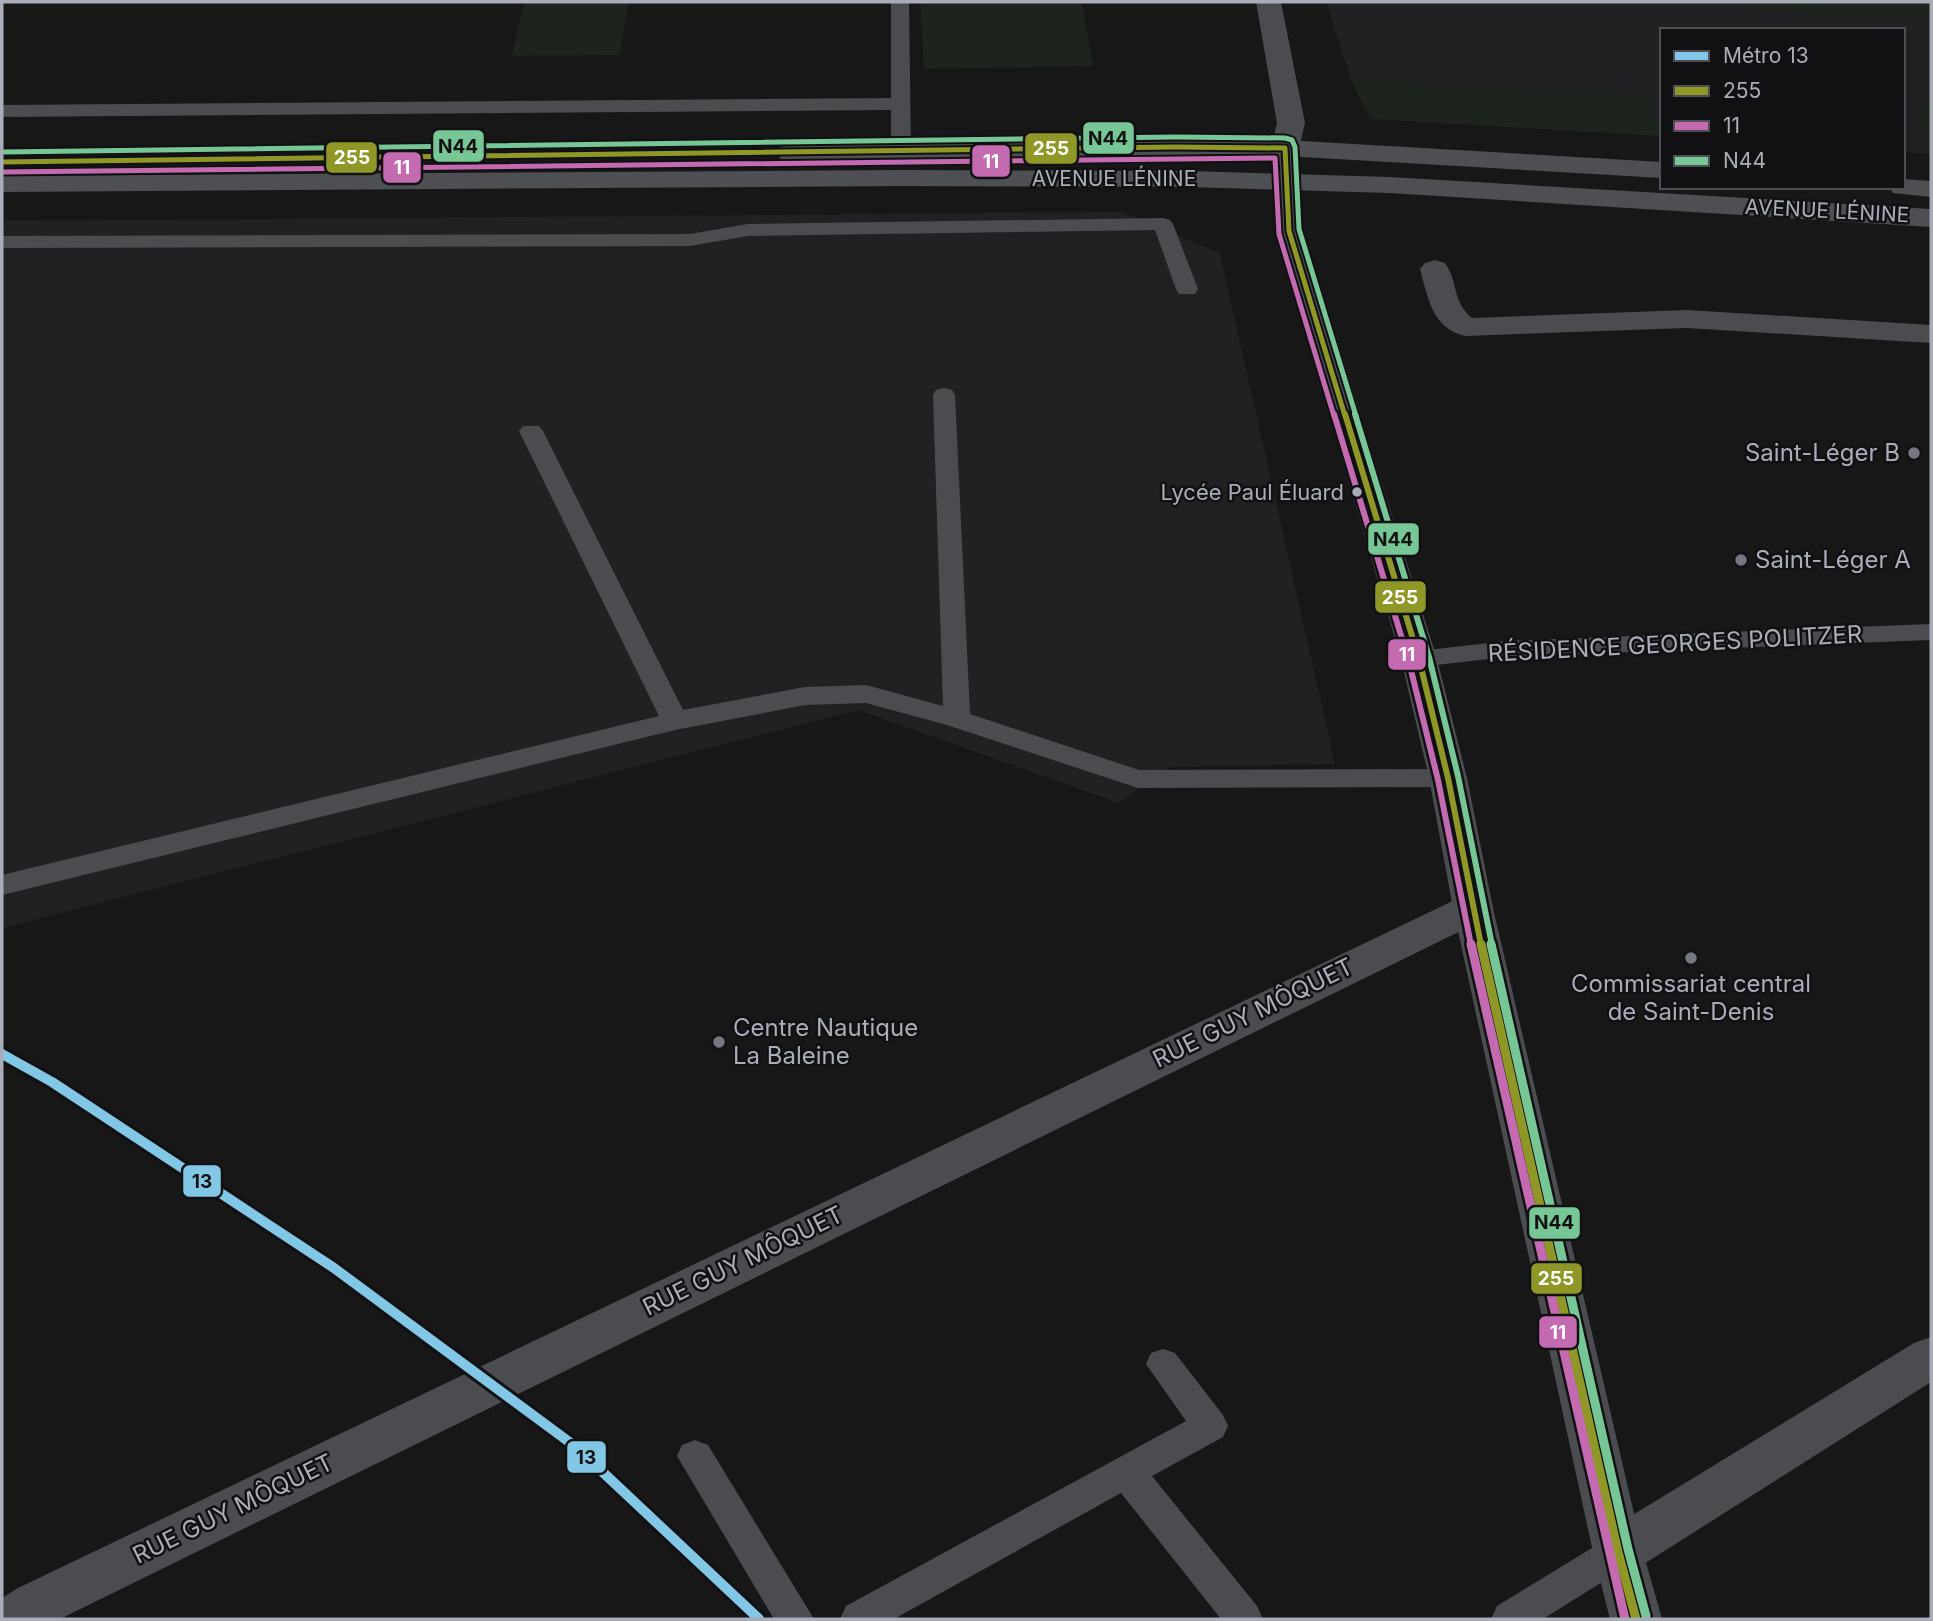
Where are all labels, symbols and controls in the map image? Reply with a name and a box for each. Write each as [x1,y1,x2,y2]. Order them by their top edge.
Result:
legend [1660,28,1905,189]
text: Métro 13 [1723,43,1809,68]
text: 255 [1723,78,1761,103]
text: 11 [1723,113,1740,138]
line badge: N44 [1082,121,1135,155]
text: N44 [1088,127,1128,150]
line badge: N44 [432,129,485,163]
line badge: 255 [1024,132,1078,165]
text: N44 [438,135,478,158]
text: 255 [1033,137,1069,160]
line badge: 255 [325,141,378,174]
line badge: 11 [971,144,1011,178]
text: 255 [334,146,370,169]
text: N44 [1723,148,1766,173]
text: 11 [983,150,999,173]
line badge: 11 [382,151,422,184]
text: 11 [394,156,410,179]
street label: AVENUE LÉNINE [1032,165,1196,191]
street label: AVENUE LÉNINE [1744,193,1910,227]
place label: Saint-Léger B [1745,438,1900,467]
marker: Saint-Léger B [1906,445,1922,461]
place label: Lycée Paul Éluard [1160,479,1344,505]
marker: Lycée Paul Éluard [1350,485,1364,499]
line badge: N44 [1367,522,1420,556]
text: N44 [1373,528,1413,551]
place label: Saint-Léger A [1755,545,1911,574]
marker: Saint-Léger A [1733,552,1749,568]
line badge: 255 [1374,580,1427,614]
text: 255 [1382,586,1418,609]
street label: RÉSIDENCE GEORGES POLITZER [1487,618,1863,668]
line badge: 11 [1387,638,1427,671]
text: 11 [1399,643,1415,666]
marker: Commissariat central de Saint-Denis [1683,950,1699,966]
street label: RUE GUY MÔQUET [1148,951,1358,1074]
place label: Commissariat central de Saint-Denis [1571,969,1811,1026]
place label: Centre Nautique La Baleine [733,1013,918,1070]
marker: Centre Nautique La Baleine [711,1034,727,1050]
line badge: 13 [182,1164,222,1198]
text: 13 [192,1170,212,1193]
street label: RUE GUY MÔQUET [638,1199,848,1322]
line badge: N44 [1528,1206,1581,1240]
text: N44 [1534,1211,1574,1234]
line badge: 255 [1530,1262,1583,1295]
text: 255 [1538,1267,1574,1290]
line badge: 11 [1538,1315,1578,1349]
text: 11 [1550,1321,1566,1344]
line badge: 13 [566,1440,607,1474]
text: 13 [576,1446,596,1469]
street label: RUE GUY MÔQUET [128,1447,338,1570]

